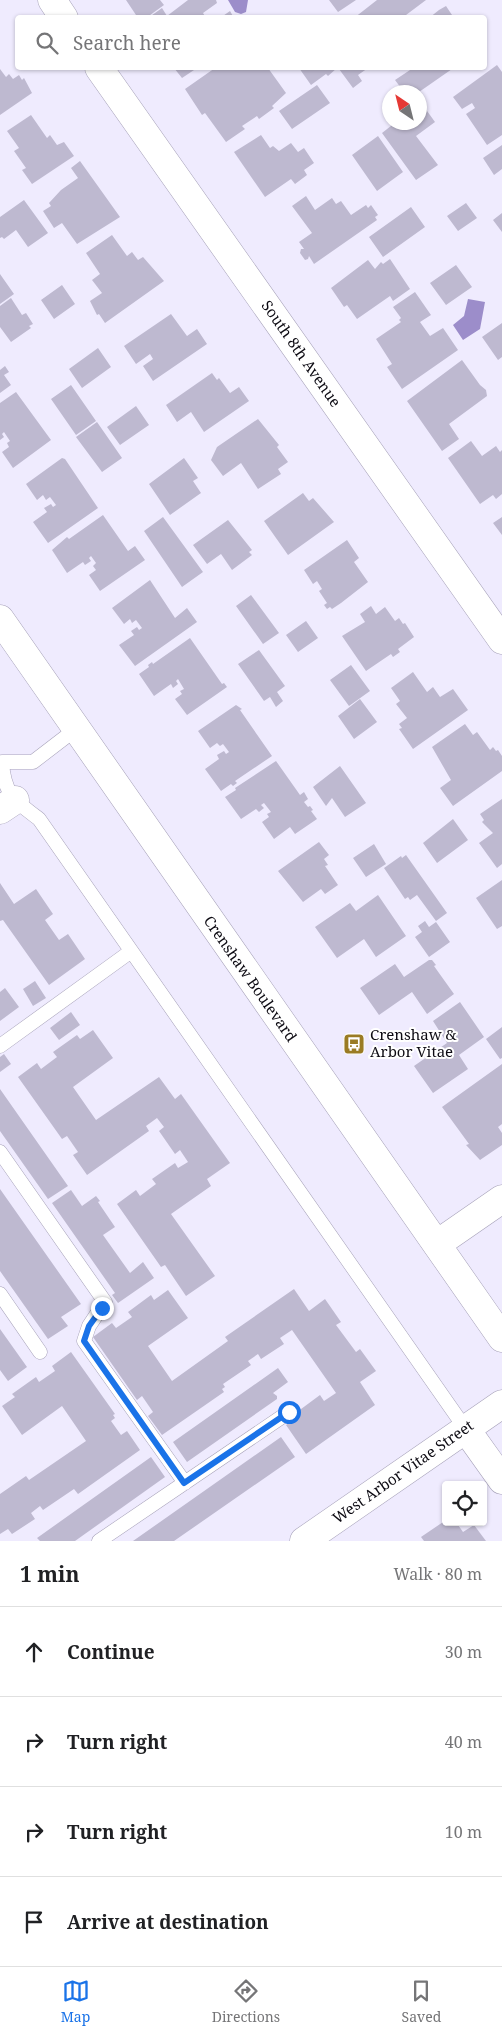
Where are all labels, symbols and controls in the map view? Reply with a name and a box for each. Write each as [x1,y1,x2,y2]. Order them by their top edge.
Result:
search box [15,15,487,70]
icon: search [33,29,61,57]
text: Search here [73,30,181,56]
north arrow [382,85,427,130]
street label: South 8th Avenue [258,296,346,411]
street label: Crenshaw Boulevard [200,911,302,1045]
place label: Crenshaw & Arbor Vitae [370,1024,457,1061]
bus stop icon: Crenshaw & Arbor Vitae [342,1032,366,1056]
route end [91,1297,114,1320]
route start [278,1401,301,1424]
street label: West Arbor Vitae Street [328,1415,477,1527]
map controls [442,1481,487,1526]
button: locate [442,1481,487,1526]
text: 1 min [20,1560,79,1588]
text: Walk · 80 m [394,1563,482,1585]
icon: ahead [20,1638,48,1666]
text: Continue [67,1639,155,1665]
text: 30 m [445,1641,482,1663]
icon: right [20,1728,48,1756]
text: Turn right [67,1729,167,1755]
text: 40 m [445,1731,482,1753]
icon: right [20,1818,48,1846]
text: Turn right [67,1819,167,1845]
text: 10 m [445,1821,482,1843]
icon: arrive [20,1908,48,1936]
text: Arrive at destination [67,1909,269,1935]
tab: Map [61,1977,90,2026]
tab: Directions [212,1977,280,2026]
tab: Saved [402,1977,441,2026]

